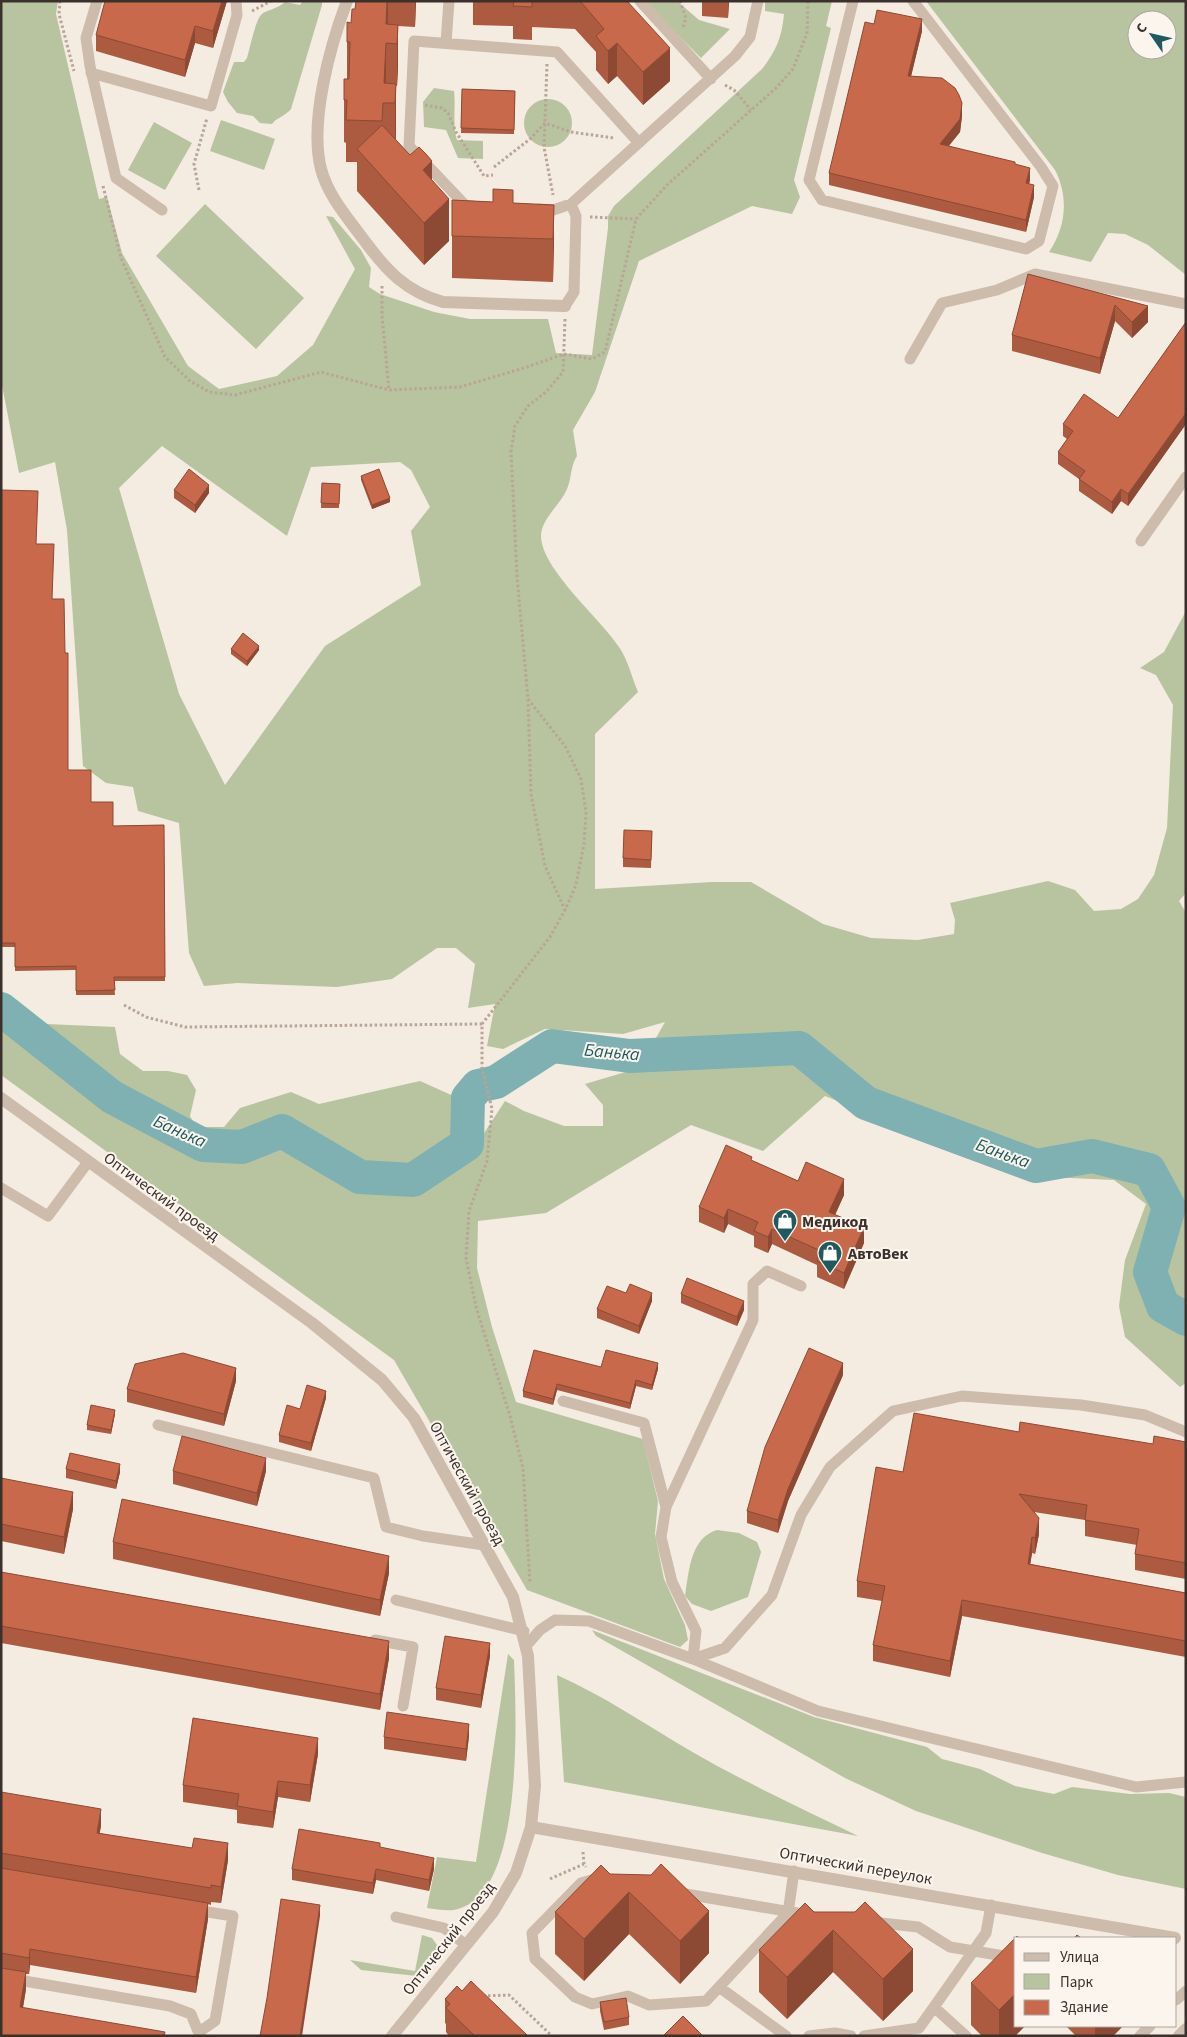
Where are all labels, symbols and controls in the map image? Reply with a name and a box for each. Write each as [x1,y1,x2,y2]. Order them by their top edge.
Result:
north arrow [1127,10,1177,60]
text: С [1131,19,1153,37]
water label: Банька [583,1038,641,1067]
water label: Банька [149,1109,211,1154]
water label: Банька [972,1132,1033,1175]
street label: Оптический проезд [99,1147,224,1247]
shop icon: Медикод [772,1208,798,1242]
place label: Медикод [802,1211,868,1233]
shop icon: АвтоВек [817,1240,843,1274]
place label: АвтоВек [847,1243,909,1265]
street label: Оптический проезд [424,1418,511,1550]
street label: Оптический переулок [778,1842,934,1890]
street label: Оптический проезд [397,1877,500,2000]
legend [1014,1937,1177,2027]
text: Улица [1060,1947,1099,1968]
text: Парк [1060,1972,1094,1993]
text: Здание [1060,1997,1108,2018]

